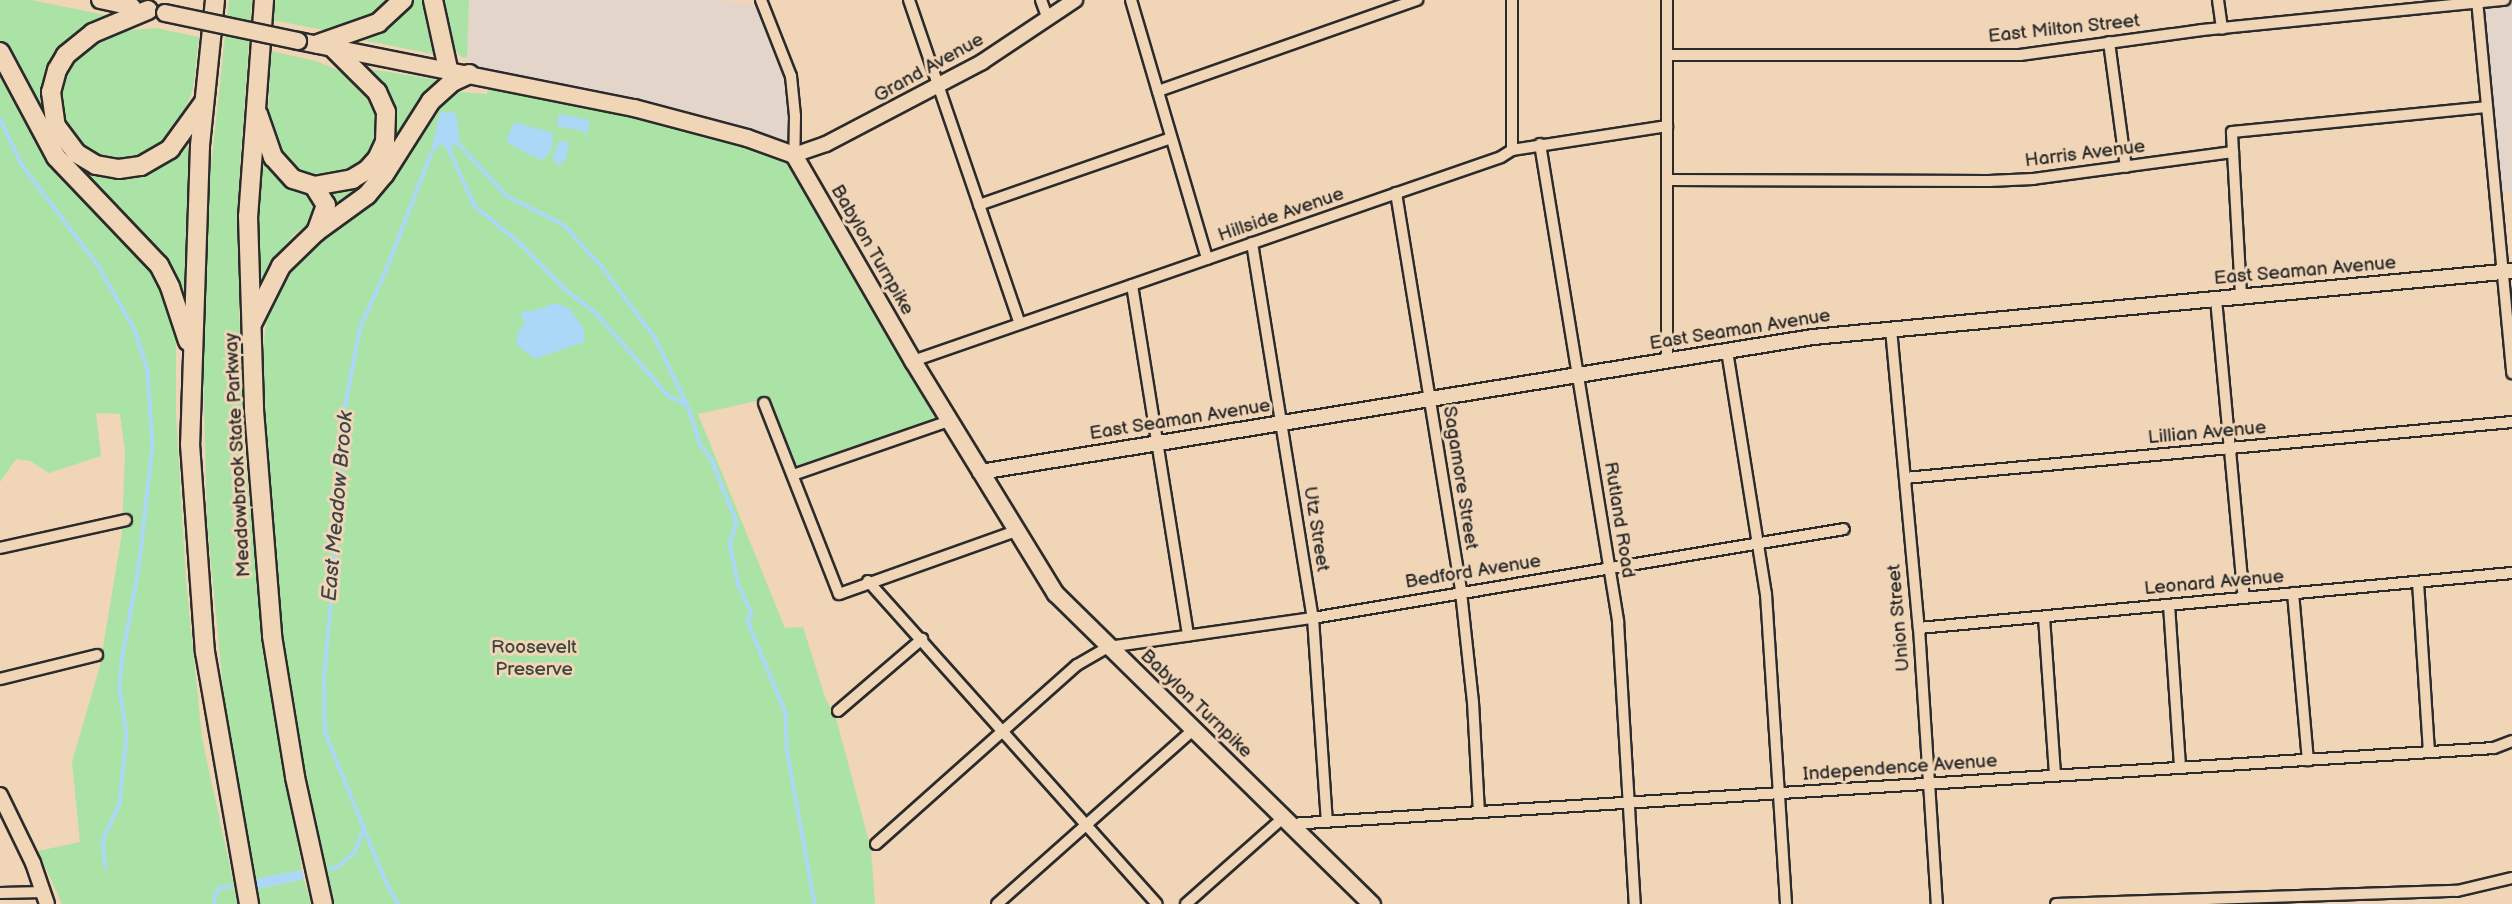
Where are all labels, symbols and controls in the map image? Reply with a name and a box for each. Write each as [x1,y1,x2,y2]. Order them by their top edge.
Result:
street label: East Milton Street [1987,10,2141,48]
street label: Grand Avenue [870,28,988,108]
street label: Harris Avenue [2024,135,2146,173]
street label: Babylon Turnpike [825,180,919,320]
street label: Hillside Avenue [1215,183,1347,247]
street label: East Seaman Avenue [2213,252,2397,290]
street label: East Seaman Avenue [1648,304,1832,356]
street label: Meadowbrook State Parkway [220,332,256,578]
street label: East Seaman Avenue [1088,394,1272,446]
street label: Sagamore Street [1437,404,1483,552]
water label: East Meadow Brook [317,410,359,602]
street label: Lillian Avenue [2147,416,2267,450]
street label: Rutland Road [1599,460,1639,580]
street label: Utz Street [1298,485,1334,573]
street label: Bedford Avenue [1403,550,1543,594]
street label: Union Street [1883,563,1915,673]
street label: Leonard Avenue [2143,566,2285,600]
park label: Roosevelt Preserve [491,637,577,681]
street label: Babylon Turnpike [1135,645,1257,763]
street label: Independence Avenue [1802,750,1998,786]

